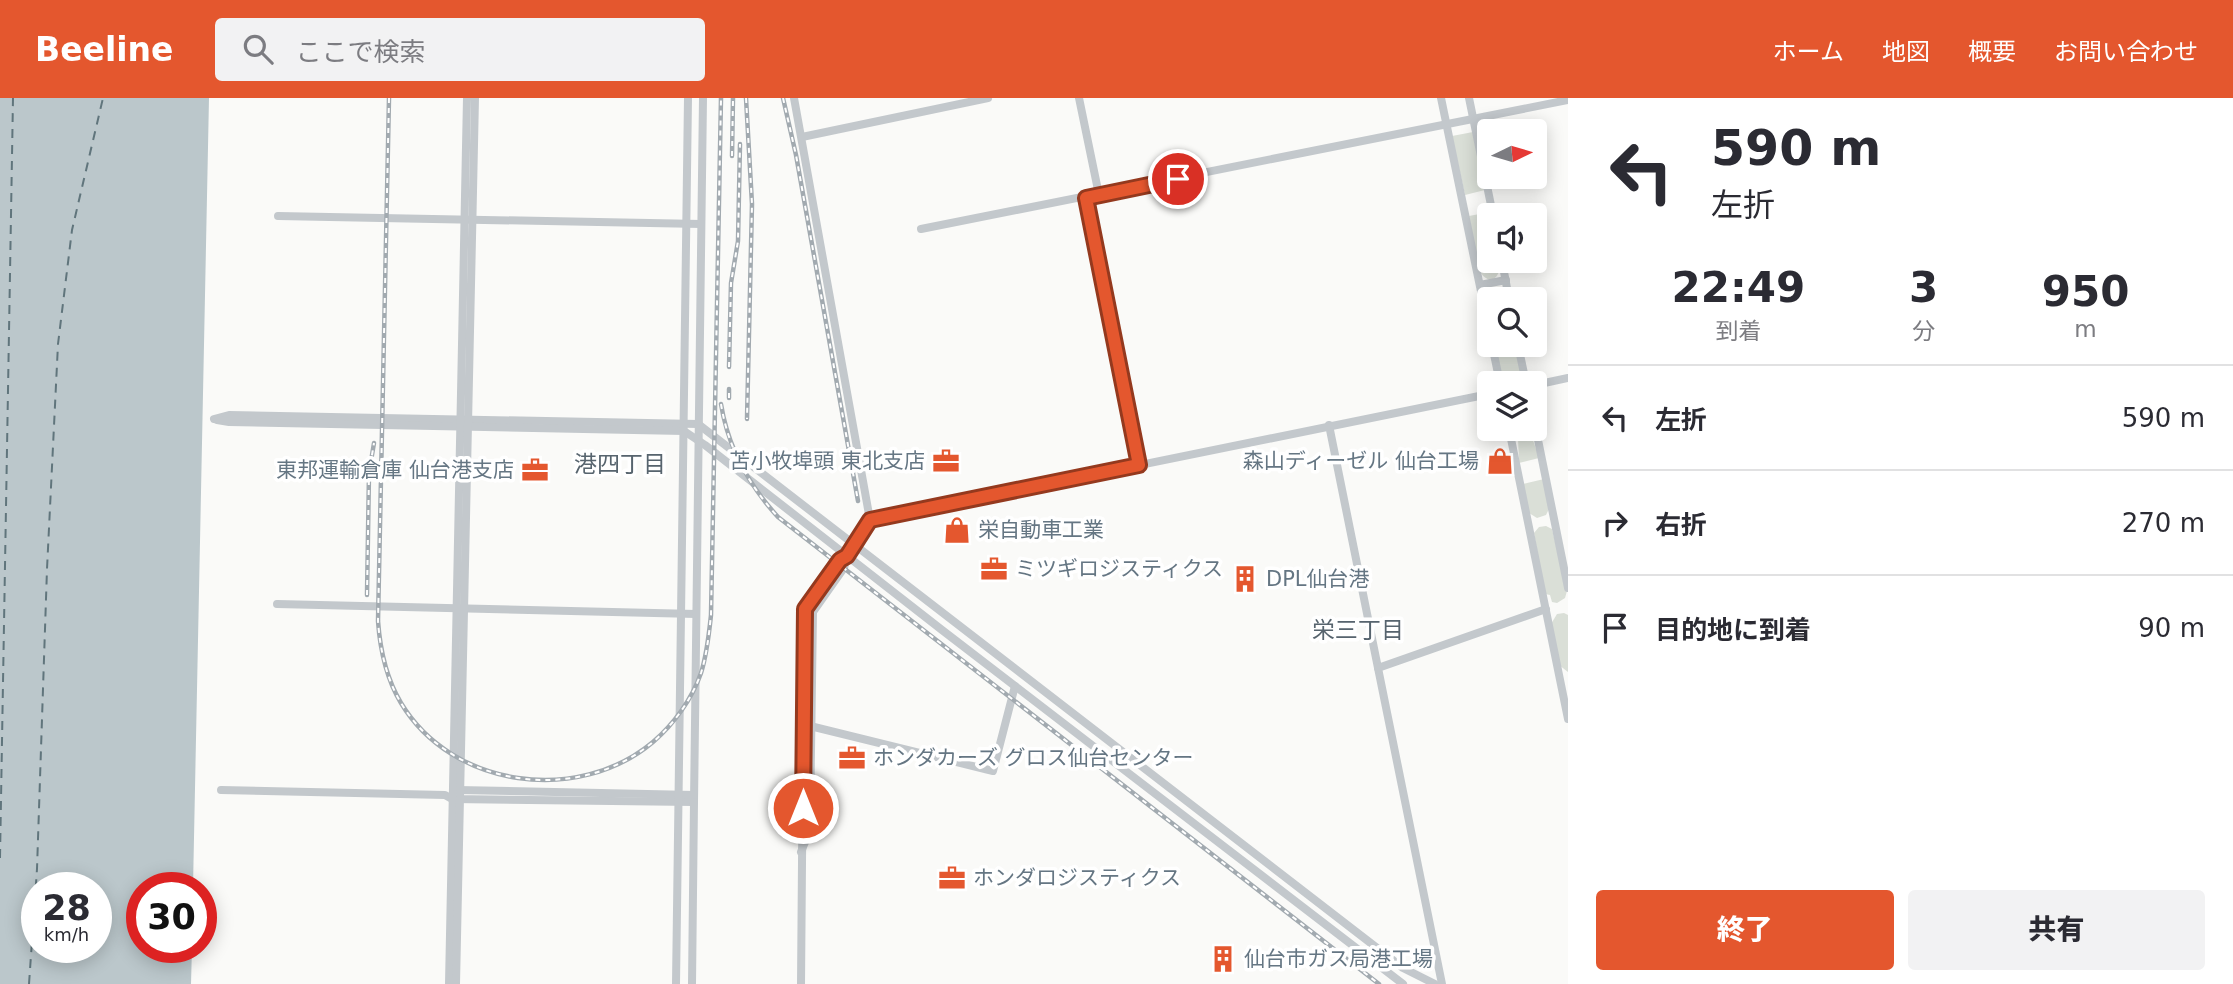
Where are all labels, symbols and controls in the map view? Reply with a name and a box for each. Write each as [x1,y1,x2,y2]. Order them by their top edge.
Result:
search box [215,18,705,81]
text: Beeline [35,30,173,69]
icon: search [239,30,277,68]
text: ここで検索 [295,37,425,67]
text: ホーム [1773,38,1844,66]
text: 地図 [1882,38,1930,66]
text: 概要 [1968,38,2016,66]
text: お問い合わせ [2054,38,2198,66]
north arrow [1477,119,1547,189]
map controls [1477,119,1547,441]
text: 590 m [1711,120,1881,177]
icon: left [1596,126,1687,217]
pin [1148,149,1208,209]
icon: arrive [1159,160,1197,198]
text: 左折 [1711,186,1775,224]
button: sound [1477,203,1547,273]
text: 22:49 [1672,263,1805,312]
text: 3 [1909,263,1938,312]
text: 950 [2042,267,2129,316]
button: search [1477,287,1547,357]
text: m [2074,316,2097,342]
text: 到着 [1715,318,1761,344]
text: 分 [1912,318,1935,344]
button: layers [1477,371,1547,441]
icon: left [1596,399,1634,437]
text: 590 m [2122,403,2205,433]
text: 左折 [1655,405,1707,435]
office icon: 苫小牧埠頭 東北支店 [931,446,961,476]
shop icon: 森山ディーゼル 仙台工場 [1485,446,1515,476]
place label: 苫小牧埠頭 東北支店 [729,449,925,473]
place label: 森山ディーゼル 仙台工場 [1243,449,1479,473]
district label: 港四丁目 [574,451,666,477]
office icon: 東邦運輸倉庫 仙台港支店 [520,455,550,485]
place label: 東邦運輸倉庫 仙台港支店 [276,458,514,482]
icon: right [1596,504,1634,542]
text: 270 m [2122,508,2205,538]
text: 右折 [1655,510,1707,540]
shop icon: 栄自動車工業 [942,515,972,545]
place label: 栄自動車工業 [978,518,1104,542]
office icon: ミツギロジスティクス [979,554,1009,584]
place label: ミツギロジスティクス [1015,557,1223,581]
building icon: DPL仙台港 [1230,564,1260,594]
place label: DPL仙台港 [1266,567,1370,591]
icon: arrive [1596,609,1634,647]
text: 90 m [2138,613,2205,643]
text: 目的地に到着 [1655,615,1811,645]
district label: 栄三丁目 [1312,617,1404,643]
office icon: ホンダカーズ グロス仙台センター [837,743,867,773]
place label: ホンダカーズ グロス仙台センター [873,746,1194,770]
position arrow [766,771,840,845]
office icon: ホンダロジスティクス [937,863,967,893]
place label: ホンダロジスティクス [973,866,1181,890]
speed limit sign: 30 [126,872,217,963]
text: 28 [42,888,91,928]
button: 終了 [1596,890,1894,970]
button: 共有 [1908,890,2205,970]
text: km/h [44,924,89,945]
building icon: 仙台市ガス局港工場 [1208,944,1238,974]
place label: 仙台市ガス局港工場 [1244,947,1433,971]

